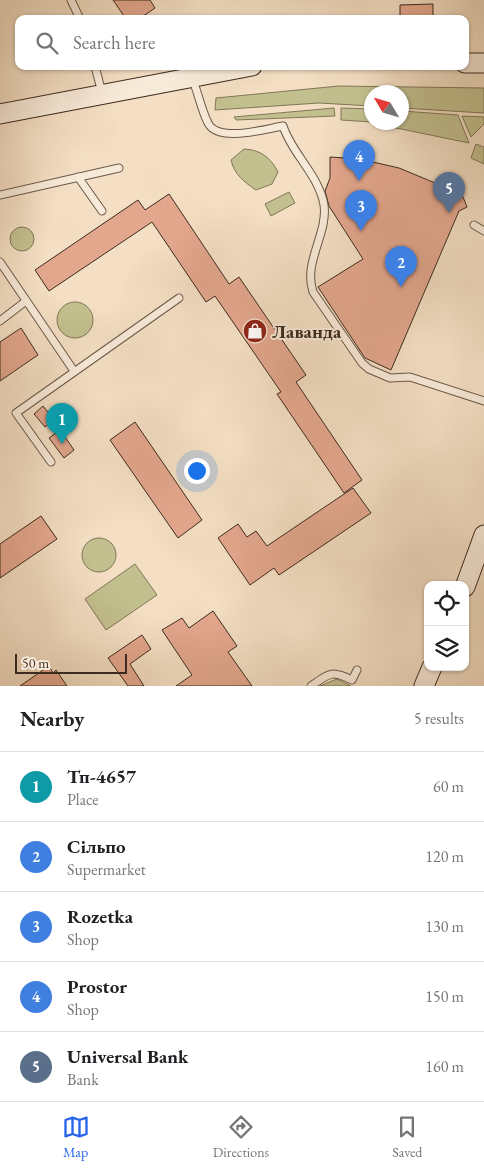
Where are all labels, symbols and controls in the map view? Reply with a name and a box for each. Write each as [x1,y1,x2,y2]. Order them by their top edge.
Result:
search box [15,15,469,70]
icon: search [33,29,61,57]
text: Search here [73,30,155,55]
north arrow [364,85,409,130]
pin: 4 [343,140,375,181]
pin: 5 [433,172,465,213]
pin: 3 [345,190,377,231]
pin: 2 [385,246,417,287]
shop icon: Лаванда [242,318,268,344]
place label: Лаванда [272,319,342,344]
pin: 1 [46,403,78,444]
your location [184,458,210,484]
map controls [424,581,469,671]
button: locate [424,581,469,626]
button: layers [424,626,469,671]
scale bar [15,651,128,674]
text: 50 m [22,654,49,672]
text: Nearby [20,705,84,732]
text: 5 results [414,708,464,729]
text: Тп-4657 [67,764,136,789]
text: 1 [32,776,40,797]
text: 60 m [433,776,464,797]
text: Place [67,789,99,810]
text: Сільпо [67,834,126,859]
text: 2 [32,846,40,867]
text: 120 m [425,846,464,867]
text: Supermarket [67,859,146,880]
text: Rozetka [67,904,133,929]
text: 3 [32,916,40,937]
text: 130 m [425,916,464,937]
text: Shop [67,929,99,950]
text: Prostor [67,974,127,999]
text: 4 [32,986,40,1007]
text: 150 m [425,986,464,1007]
text: Shop [67,999,99,1020]
text: Universal Bank [67,1044,188,1069]
text: 5 [32,1056,40,1077]
text: 160 m [425,1056,464,1077]
text: Bank [67,1069,99,1090]
tab: Map [62,1113,90,1161]
tab: Directions [213,1113,269,1161]
tab: Saved [392,1113,422,1161]

